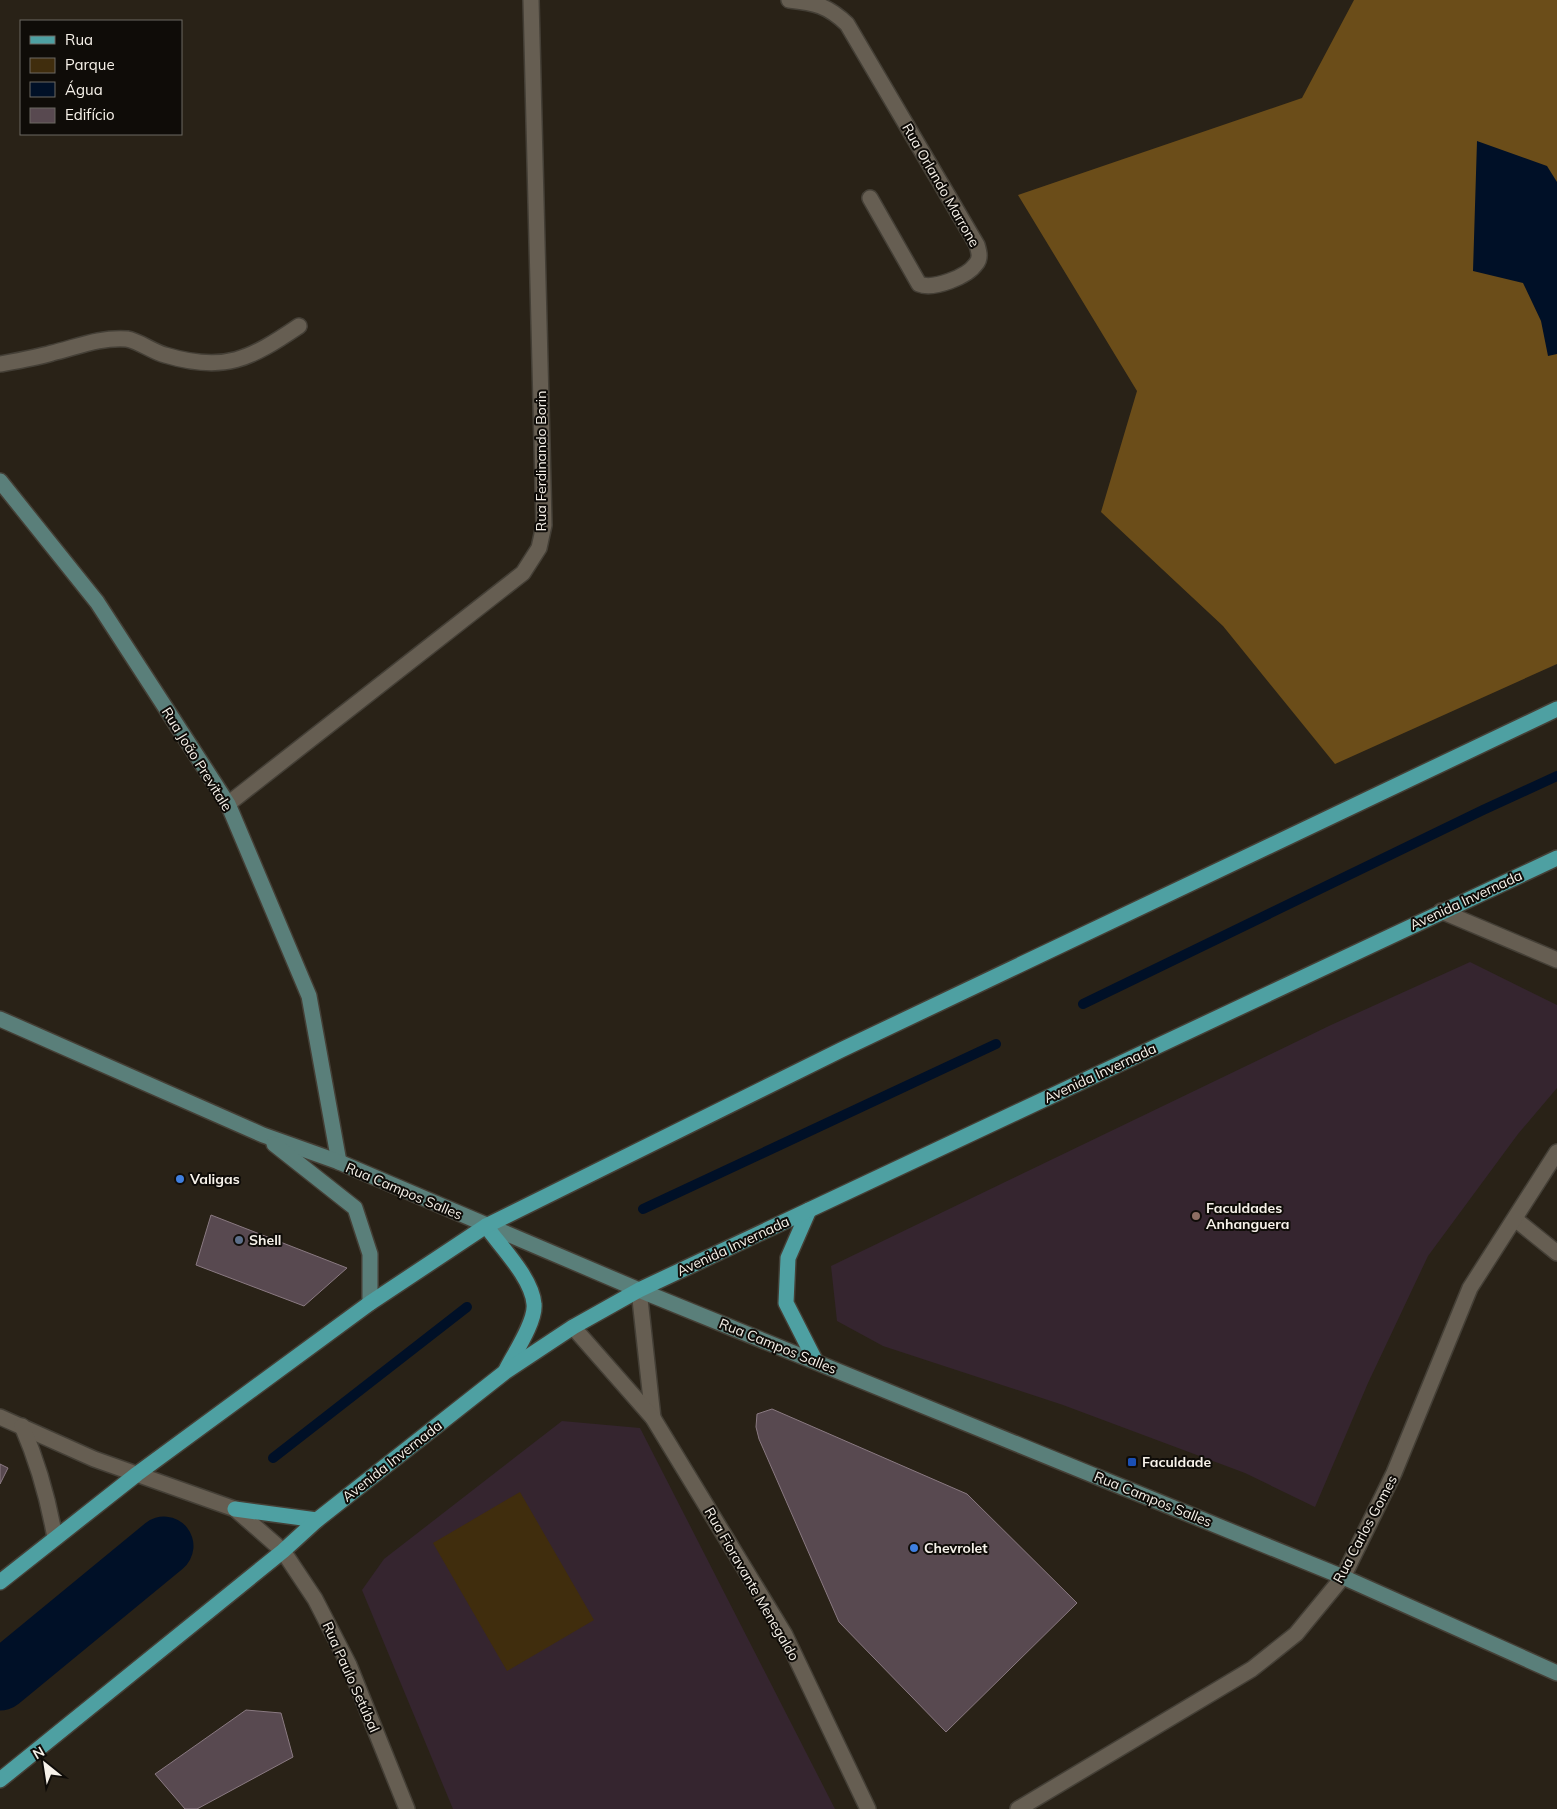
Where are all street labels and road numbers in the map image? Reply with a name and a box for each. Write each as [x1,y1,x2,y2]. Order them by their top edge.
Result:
street label: Rua Orlando Marrone [898,120,984,250]
street label: Rua Ferdinando Borin [532,391,550,531]
street label: Rua João Previtale [158,704,236,814]
street label: Avenida Invernada [1407,866,1525,934]
street label: Avenida Invernada [1041,1039,1159,1107]
street label: Rua Campos Salles [343,1158,465,1224]
street label: Avenida Invernada [674,1212,792,1280]
street label: Rua Campos Salles [717,1314,839,1378]
street label: Avenida Invernada [338,1416,446,1506]
street label: Rua Campos Salles [1092,1467,1214,1531]
street label: Rua Carlos Gomes [1329,1472,1401,1586]
street label: Rua Fioravante Menegaldo [701,1504,803,1664]
street label: Rua Paulo Setúbal [318,1619,384,1735]

